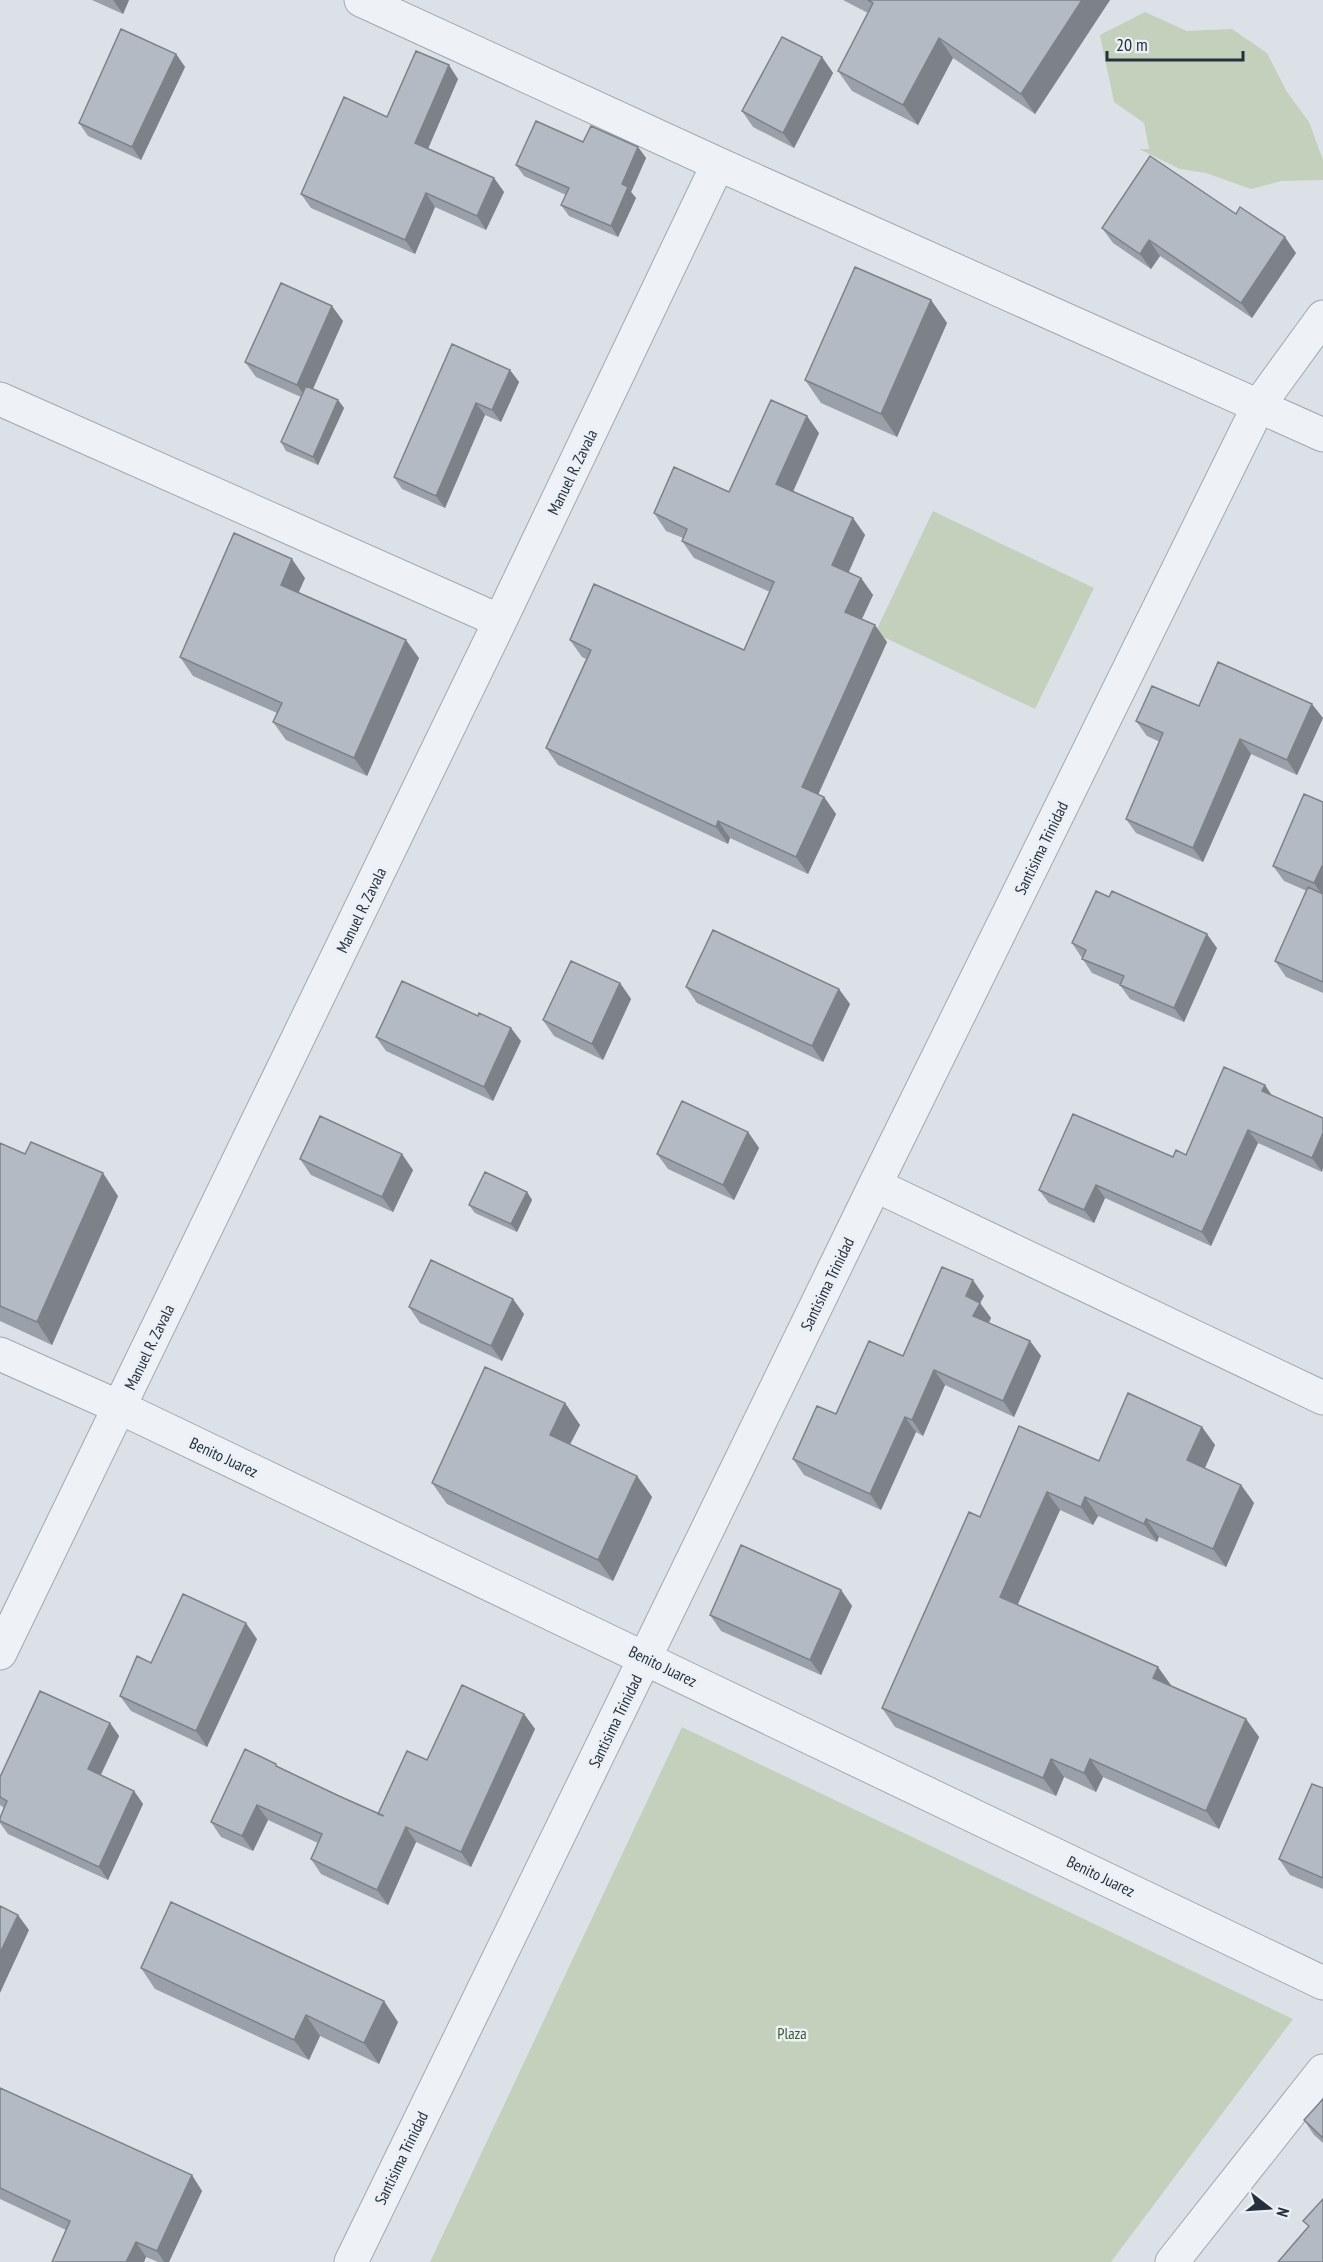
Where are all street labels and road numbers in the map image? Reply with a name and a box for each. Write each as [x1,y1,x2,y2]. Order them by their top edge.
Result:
street label: Manuel R. Zavala [543,426,601,518]
street label: Santisima Trinidad [1010,798,1072,898]
street label: Manuel R. Zavala [332,864,390,956]
street label: Santisima Trinidad [796,1234,858,1334]
street label: Manuel R. Zavala [120,1301,178,1393]
street label: Benito Juarez [187,1433,262,1482]
street label: Benito Juarez [626,1641,700,1691]
street label: Santisima Trinidad [584,1671,646,1771]
street label: Benito Juarez [1064,1851,1138,1901]
street label: Santisima Trinidad [370,2108,432,2208]

